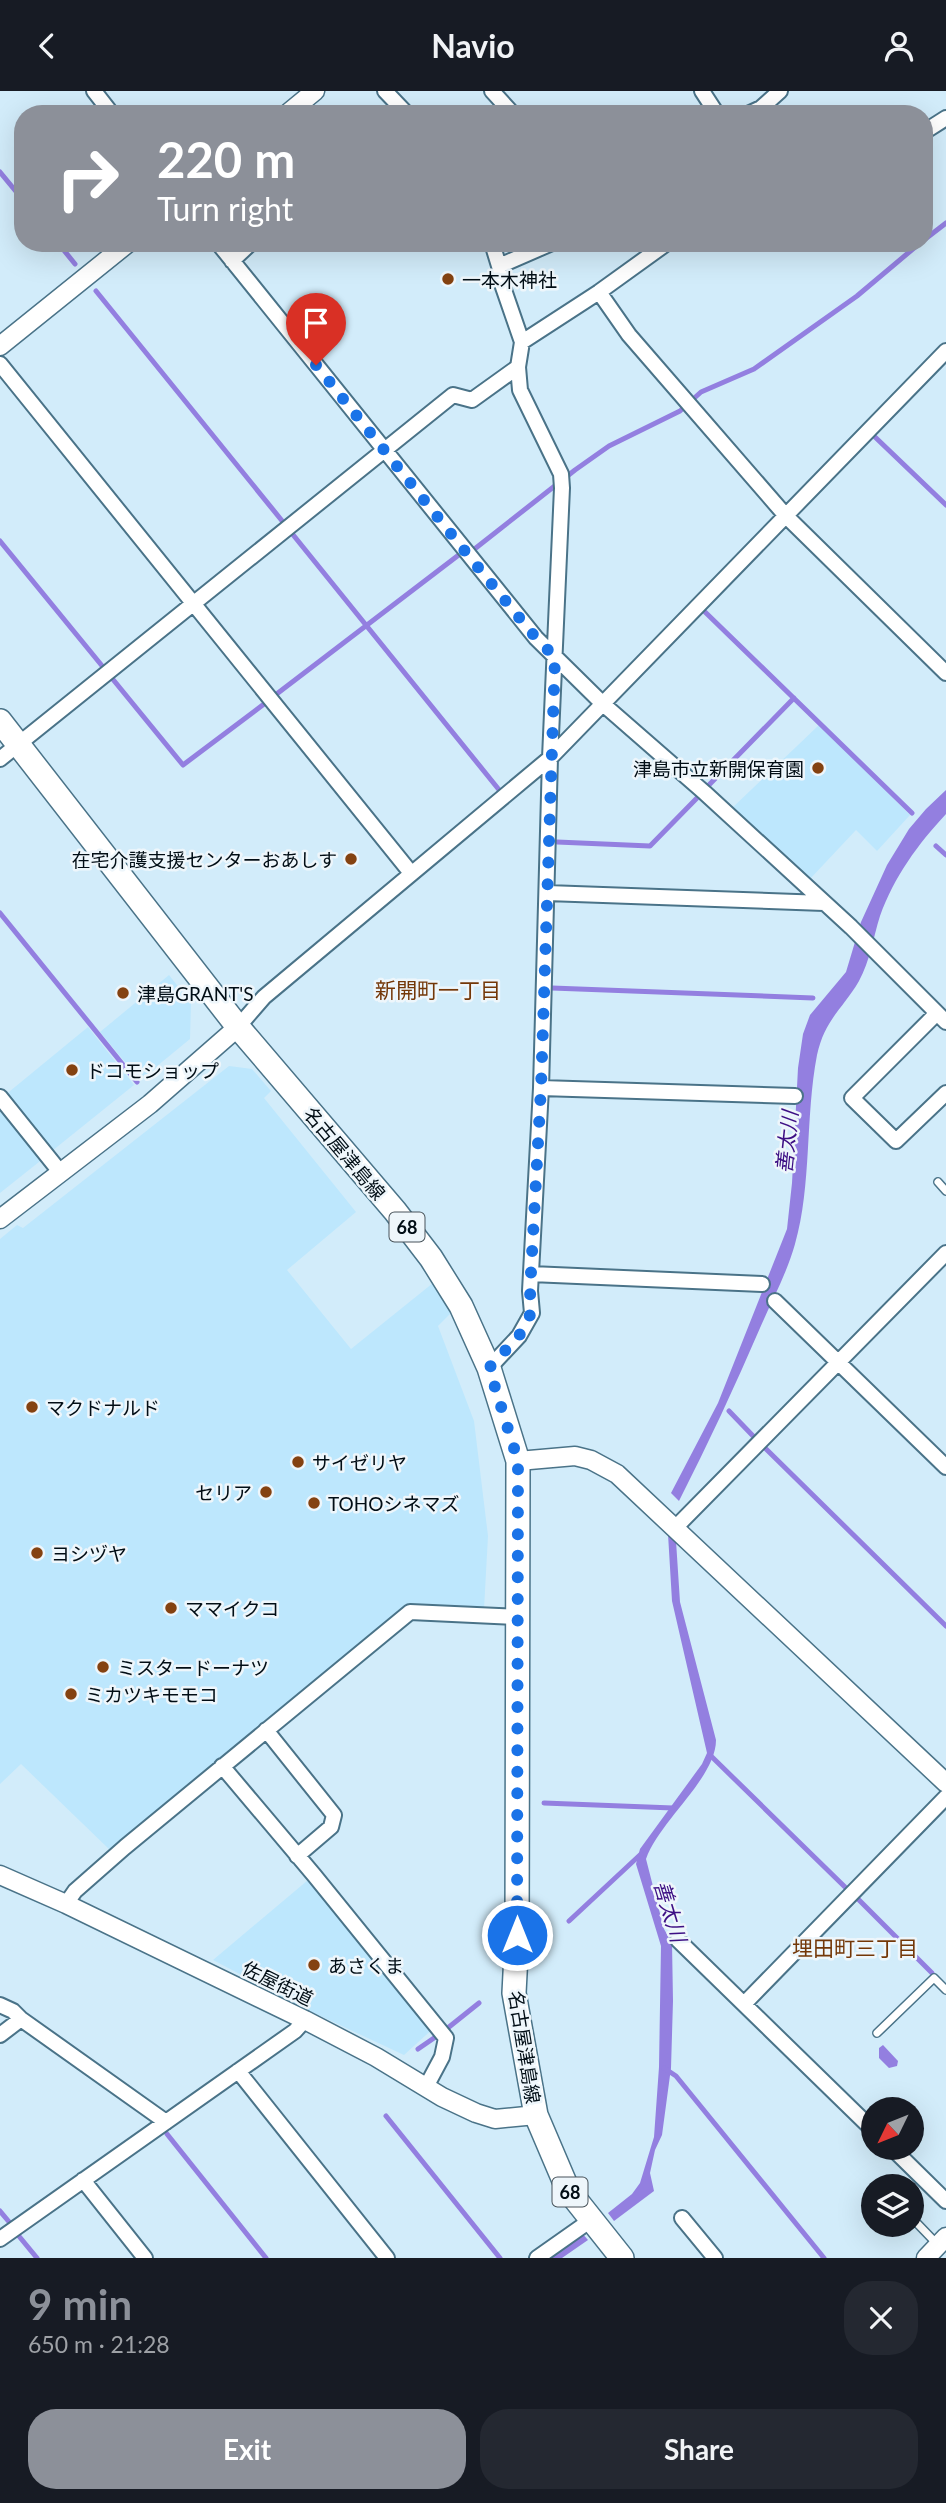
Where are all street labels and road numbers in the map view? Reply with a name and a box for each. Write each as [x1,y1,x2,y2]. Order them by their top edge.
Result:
street label: 名古屋津島線 [300,1102,390,1204]
road number: 68 [390,1212,424,1241]
street label: 佐屋街道 [239,1956,317,2010]
street label: 名古屋津島線 [505,1989,545,2105]
road number: 68 [552,2178,588,2207]

